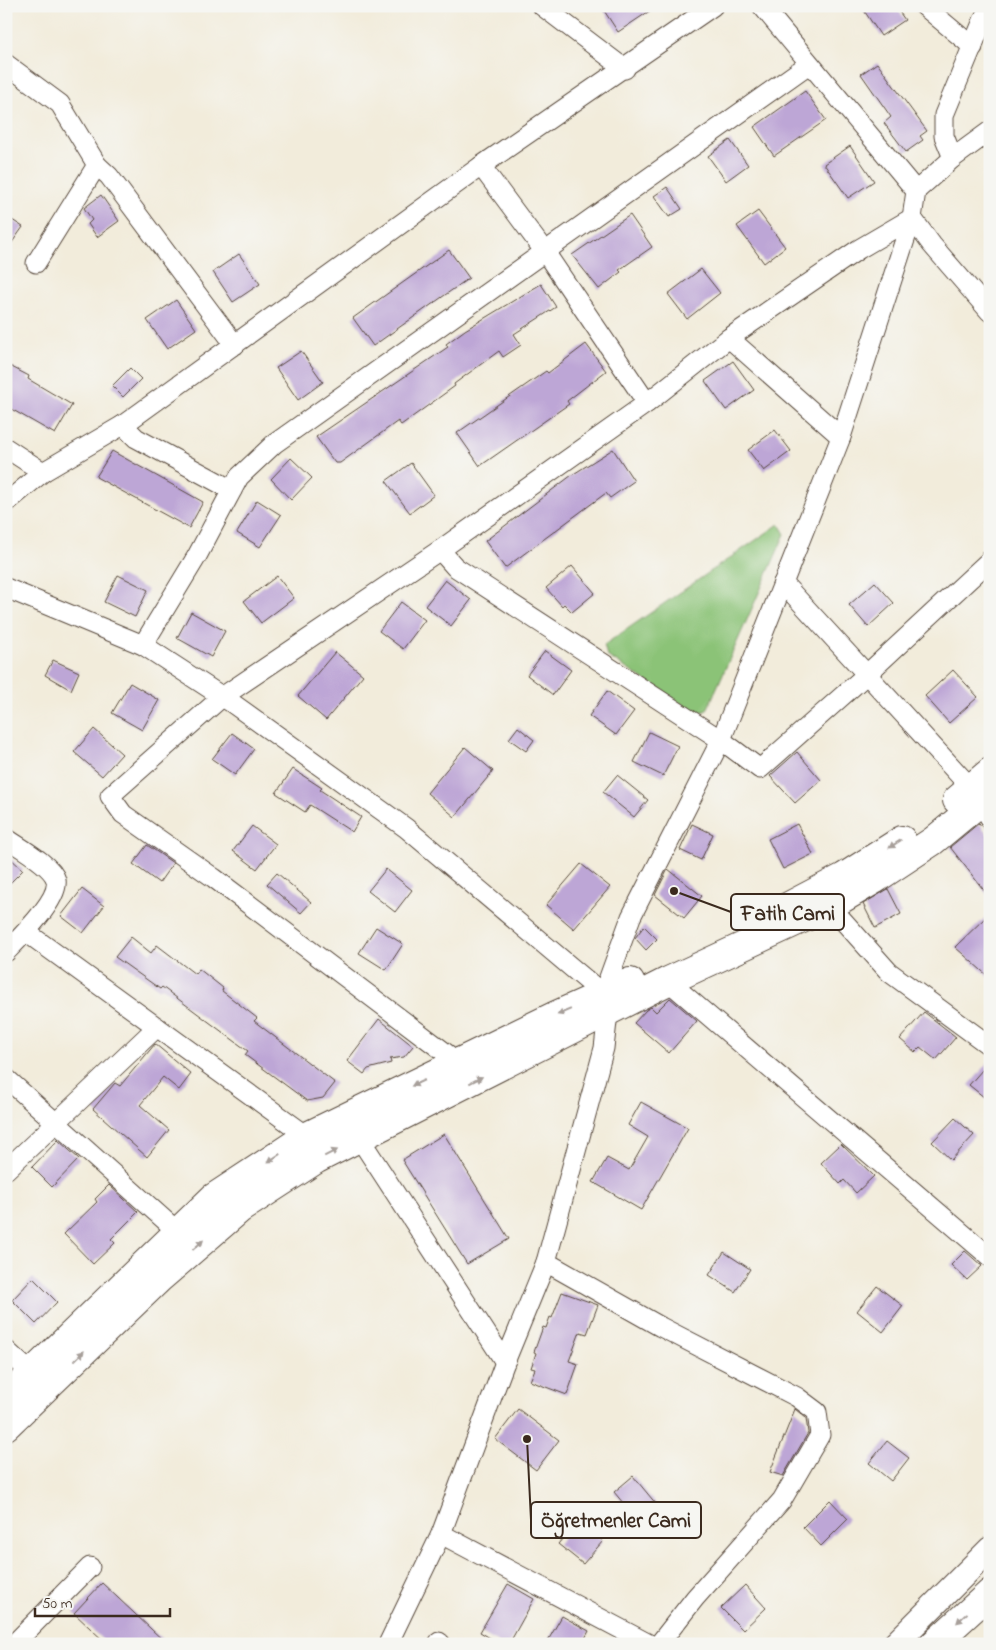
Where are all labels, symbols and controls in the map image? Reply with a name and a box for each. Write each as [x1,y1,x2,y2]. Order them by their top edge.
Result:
one-way arrow [889,839,902,848]
callout: Fatih Cami [731,894,844,930]
text: Fatih Cami [740,900,835,930]
one-way arrow [557,1008,571,1016]
one-way arrow [469,1076,483,1084]
one-way arrow [411,1079,425,1087]
one-way arrow [324,1149,338,1157]
one-way arrow [267,1153,281,1163]
one-way arrow [191,1239,203,1251]
one-way arrow [73,1350,85,1362]
callout: Öğretmenler Cami [531,1502,701,1538]
text: Öğretmenler Cami [541,1507,691,1539]
scale bar [35,1585,170,1617]
text: 50 m [42,1593,73,1615]
one-way arrow [957,1612,969,1624]

